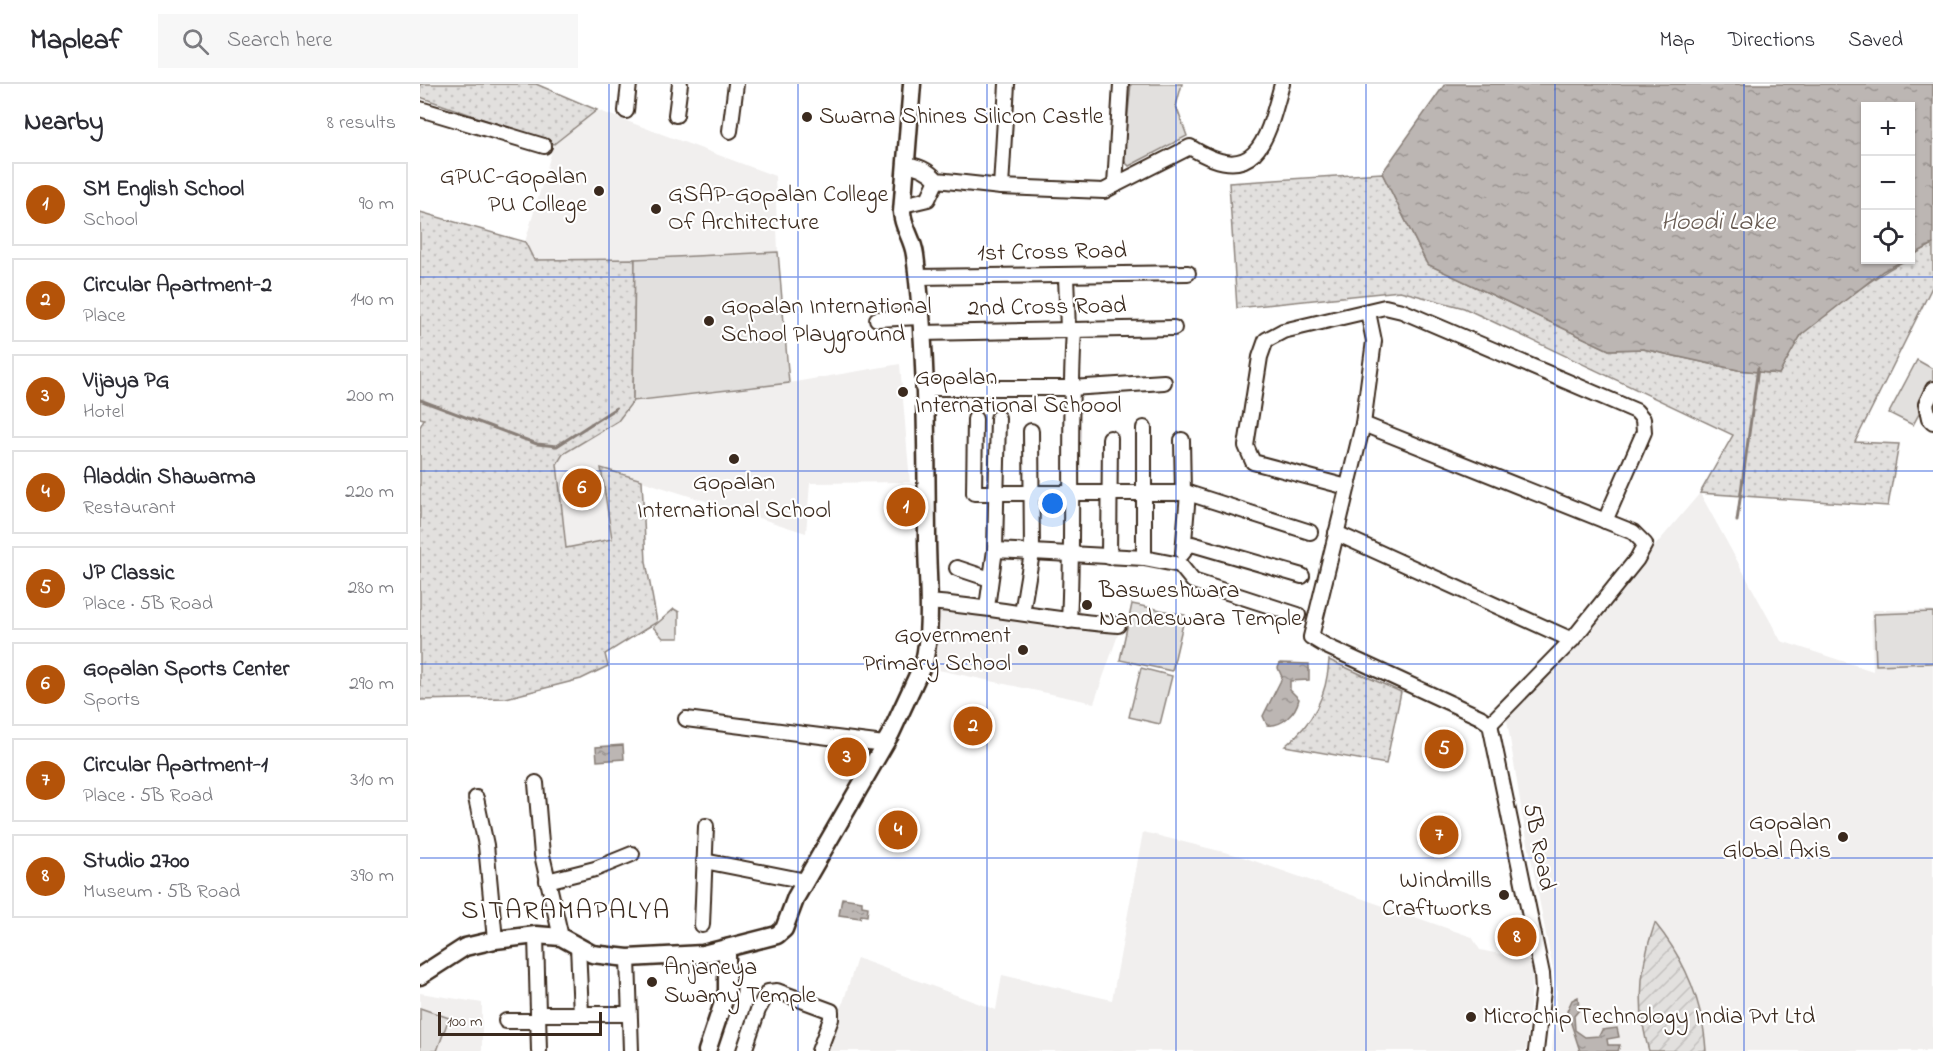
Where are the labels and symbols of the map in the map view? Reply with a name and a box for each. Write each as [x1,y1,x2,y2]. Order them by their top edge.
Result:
place label: Swarna Shines Silicon Castle [819,100,1104,135]
marker: Swarna Shines Silicon Castle [800,110,814,124]
place label: GPUC-Gopalan PU College [440,160,587,223]
place label: GSAP-Gopalan College Of Architecture [668,178,889,241]
marker: GPUC-Gopalan PU College [592,184,606,198]
marker: GSAP-Gopalan College Of Architecture [649,202,663,216]
water label: Hoodi Lake [1661,204,1777,242]
street label: 1st Cross Road [977,234,1128,272]
street label: 2nd Cross Road [967,289,1127,327]
place label: Gopalan International School Playground [721,290,932,354]
marker: Gopalan International School Playground [702,314,716,328]
place label: Gopalan International Schoool [915,361,1121,424]
marker: Gopalan International Schoool [896,385,910,399]
marker: Gopalan International School [727,452,741,466]
pin: 6 [562,466,602,510]
place label: Gopalan International School [637,466,831,529]
pin: 1 [886,484,926,530]
your location [1038,489,1067,518]
place label: Basweshwara Nandeswara Temple [1098,574,1302,637]
marker: Basweshwara Nandeswara Temple [1080,598,1094,612]
place label: Government Primary School [863,619,1011,683]
marker: Government Primary School [1016,643,1030,657]
pin: 2 [954,704,992,748]
pin: 5 [1424,726,1464,772]
pin: 3 [828,734,866,780]
street label: 5B Road [1512,800,1564,894]
place label: Gopalan Global Axis [1722,806,1831,869]
pin: 4 [878,808,918,852]
pin: 7 [1420,812,1458,858]
marker: Gopalan Global Axis [1836,830,1850,844]
place label: Windmills Craftworks [1382,864,1492,927]
marker: Windmills Craftworks [1497,888,1511,902]
district label: SITARAMAPALYA [461,892,671,931]
pin: 8 [1498,914,1536,960]
place label: Anjaneya Swamy Temple [664,951,817,1015]
marker: Anjaneya Swamy Temple [645,975,659,989]
place label: Microchip Technology India Pvt Ltd [1483,1000,1816,1036]
scale bar [438,1009,602,1036]
marker: Microchip Technology India Pvt Ltd [1464,1010,1478,1024]

